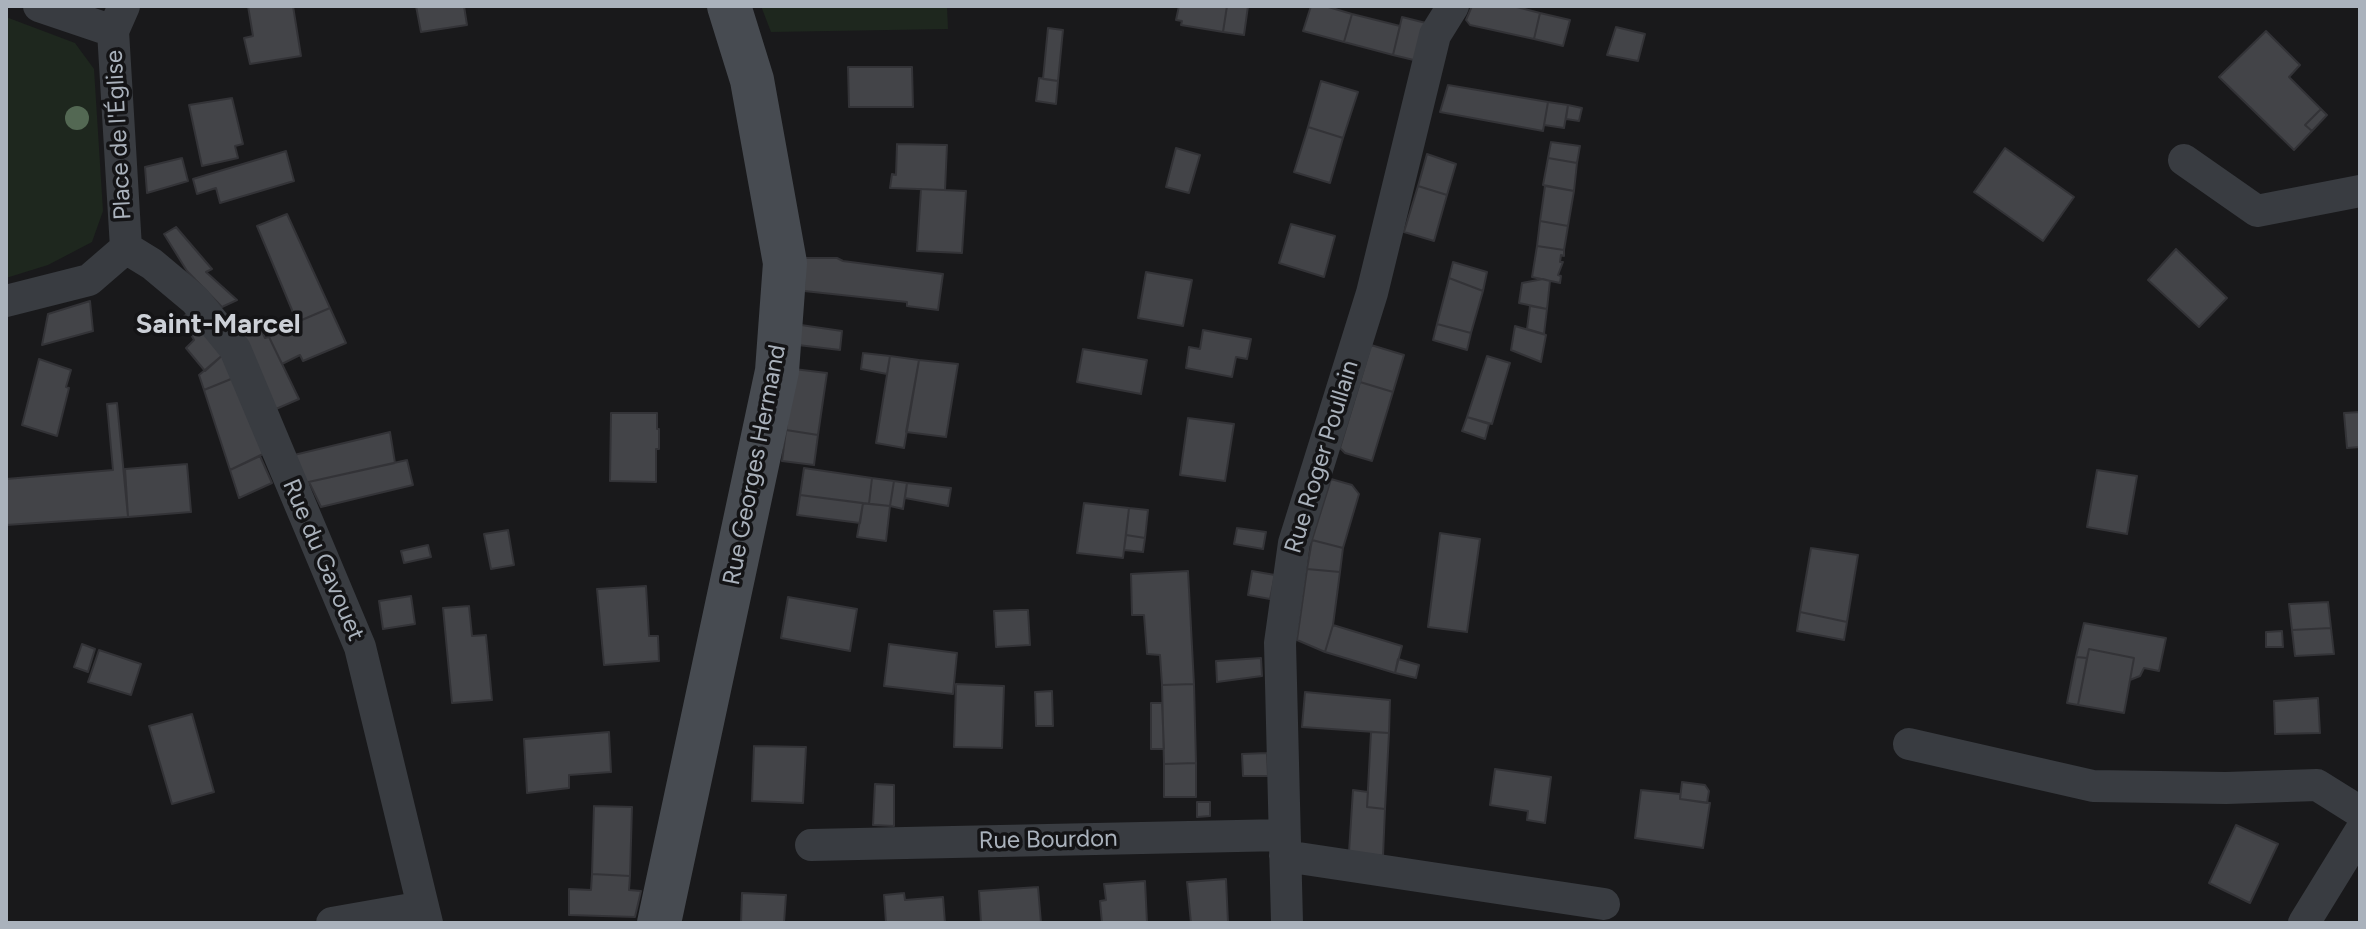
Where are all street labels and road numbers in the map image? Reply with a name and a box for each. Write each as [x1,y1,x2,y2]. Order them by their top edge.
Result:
street label: Place de l'Église [100,49,138,221]
street label: Rue Georges Hermand [718,342,792,588]
street label: Rue Roger Poullain [1279,357,1365,557]
street label: Rue du Gavouet [276,475,370,645]
street label: Rue Bourdon [978,824,1118,856]

